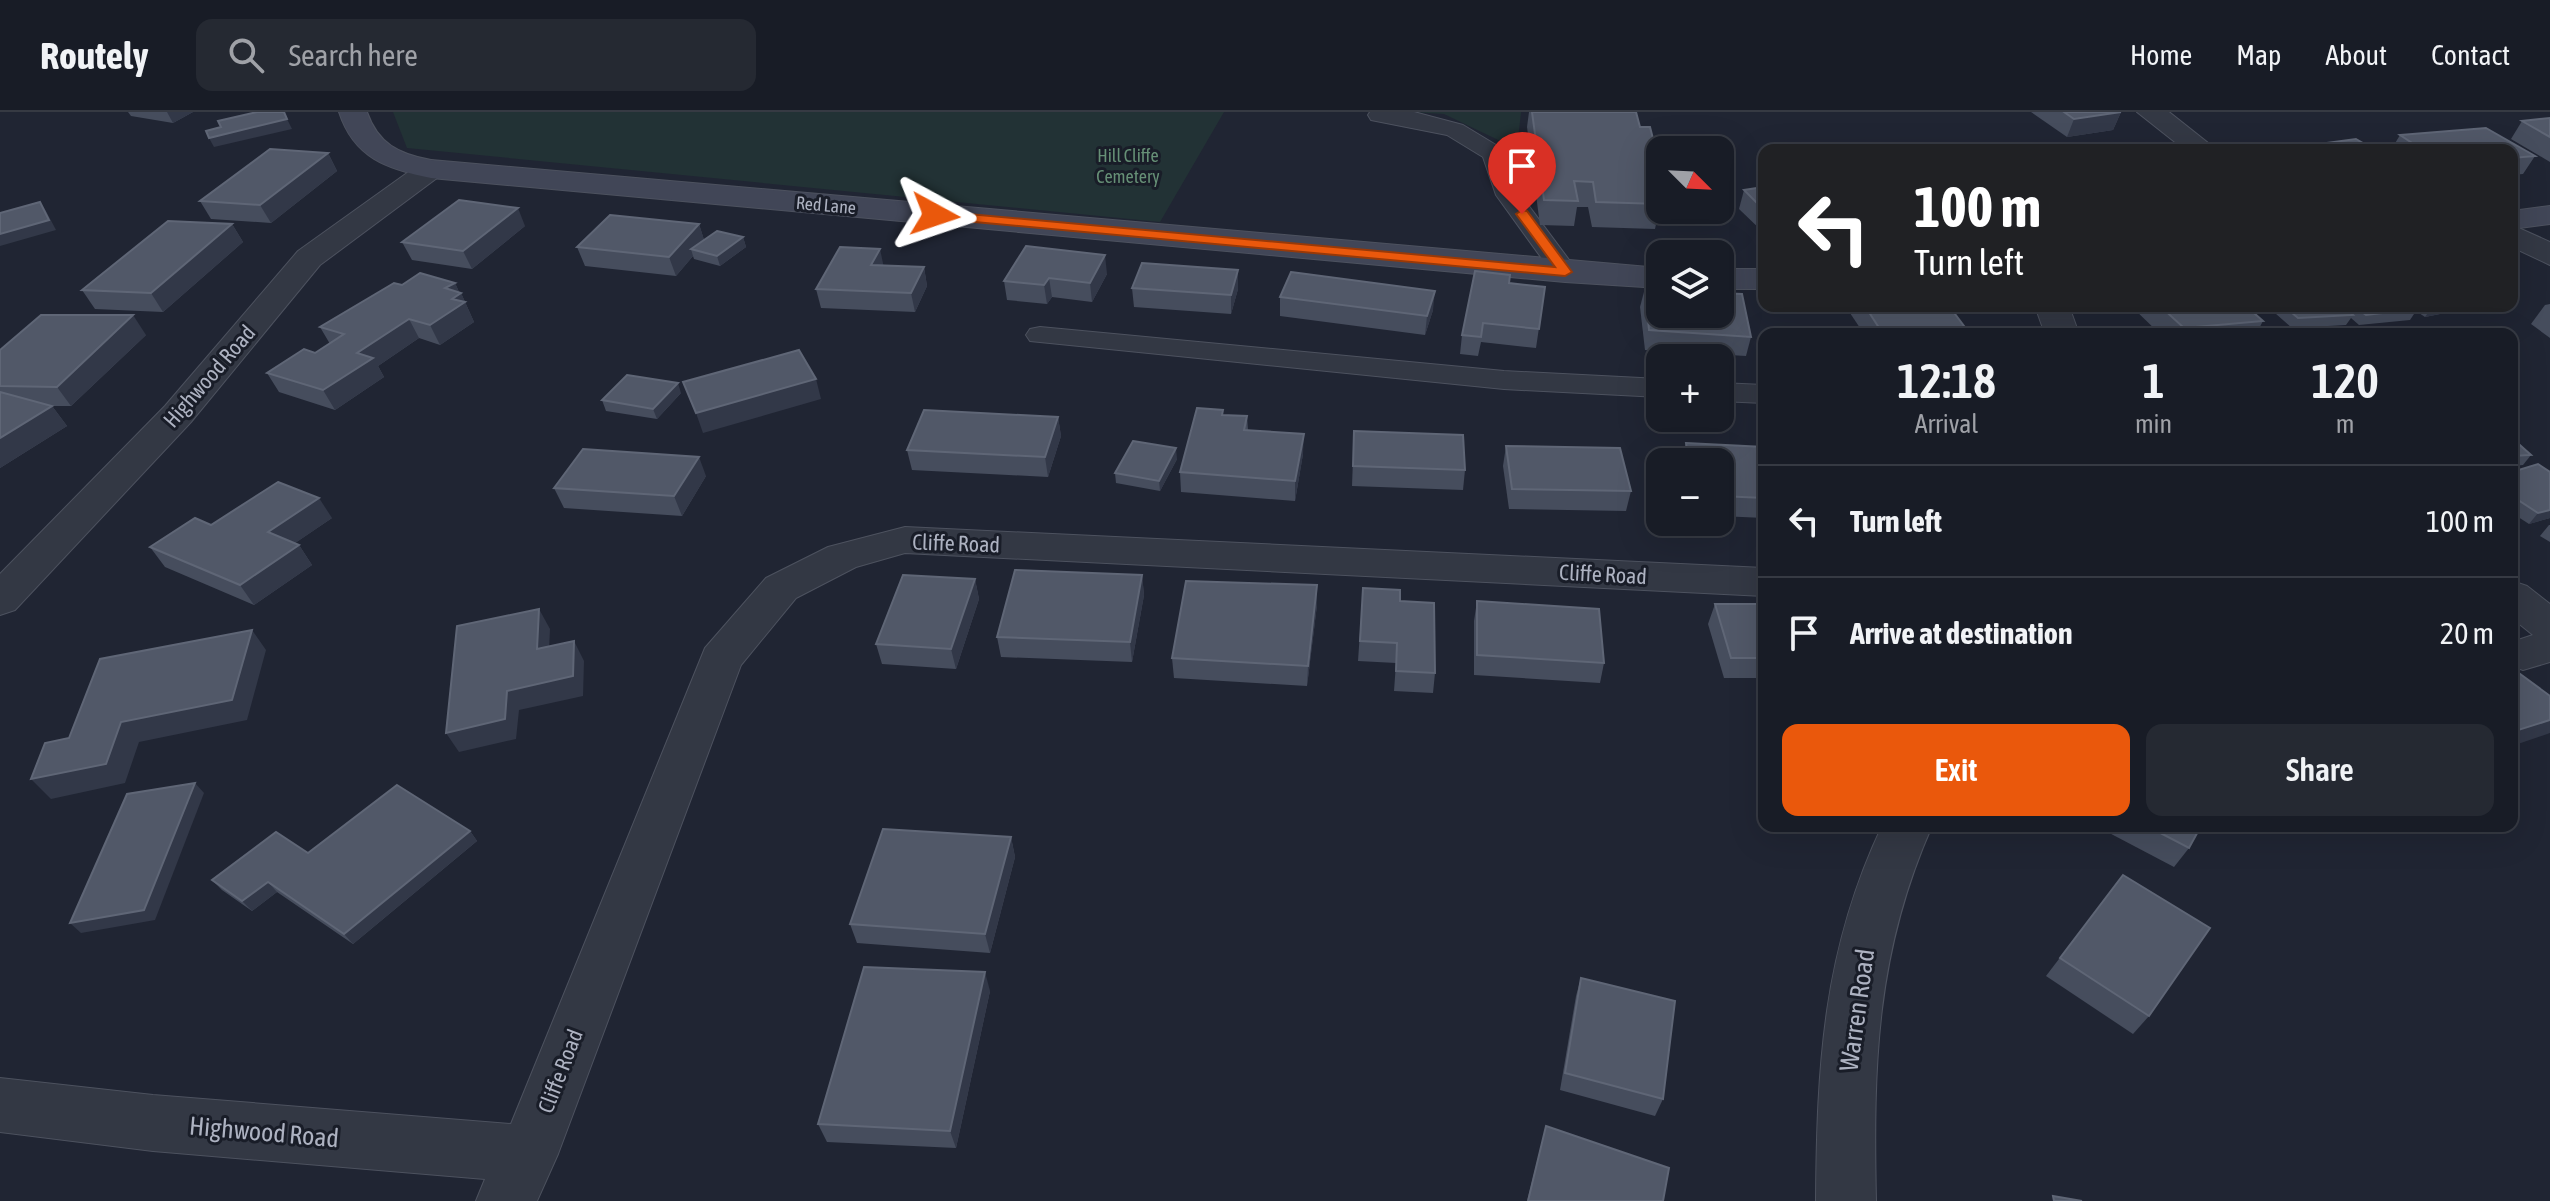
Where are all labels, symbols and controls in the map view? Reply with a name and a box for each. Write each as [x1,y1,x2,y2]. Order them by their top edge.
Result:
search box [196,19,756,91]
icon: search [224,33,268,77]
text: Routely [40,34,148,77]
text: Search here [288,38,418,72]
text: Home [2130,39,2192,71]
text: Map [2236,39,2281,71]
text: About [2325,39,2387,71]
text: Contact [2431,39,2510,71]
pin [1488,132,1556,214]
north arrow [1646,136,1734,224]
map controls [1646,136,1734,536]
icon: arrive [1500,144,1544,188]
park label: Hill Cliffe Cemetery [1096,145,1160,187]
position arrow [893,173,977,257]
text: 100 m [1914,175,2041,239]
icon: left [1782,176,1886,280]
street label: Red Lane [795,192,857,218]
button: layers [1646,240,1734,328]
text: Turn left [1914,241,2024,283]
street label: Highwood Road [158,320,260,432]
button: + [1646,344,1734,432]
text: 12:18 [1897,353,1996,408]
text: 1 [2142,353,2165,408]
text: 120 [2311,353,2379,408]
text: Arrival [1915,409,1978,439]
text: min [2135,409,2172,439]
text: m [2336,409,2354,439]
button: − [1646,448,1734,536]
icon: left [1782,499,1826,543]
text: Turn left [1850,504,1942,538]
text: 100 m [2426,504,2494,538]
street label: Cliffe Road [912,528,1000,558]
street label: Cliffe Road [1559,559,1647,589]
icon: arrive [1782,611,1826,655]
text: Arrive at destination [1850,616,2072,650]
text: 20 m [2440,616,2494,650]
button: Exit [1782,724,2130,816]
button: Share [2146,724,2494,816]
street label: Warren Road [1834,947,1880,1073]
street label: Cliffe Road [532,1025,588,1117]
street label: Highwood Road [188,1111,340,1153]

